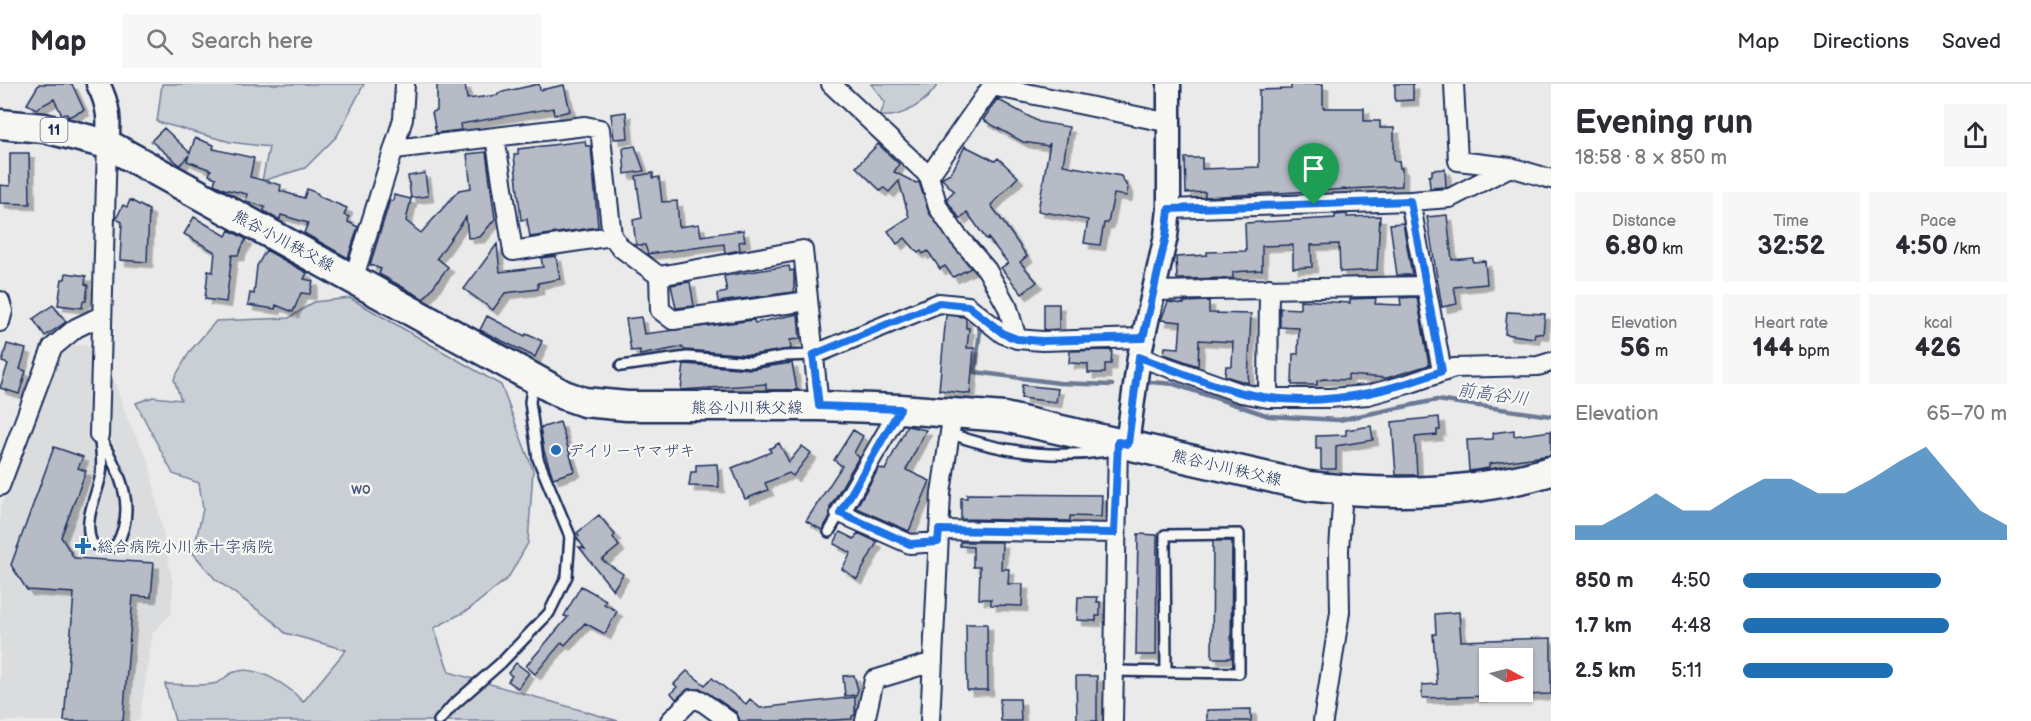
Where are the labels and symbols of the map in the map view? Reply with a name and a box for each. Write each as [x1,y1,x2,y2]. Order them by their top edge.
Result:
road number: 11 [40,118,68,142]
pin [1288,143,1339,205]
street label: 熊谷小川秩父線 [229,207,337,276]
water label: 前高谷川 [1456,379,1530,410]
street label: 熊谷小川秩父線 [691,399,803,418]
place label: デイリーヤマザキ [568,442,695,461]
marker: デイリーヤマザキ [549,443,563,457]
street label: 熊谷小川秩父線 [1170,447,1283,490]
park label: wo [351,480,371,499]
marker: 総合病院小川赤十字病院 [74,537,92,555]
place label: 総合病院小川赤十字病院 [97,538,273,557]
north arrow [1479,648,1533,702]

